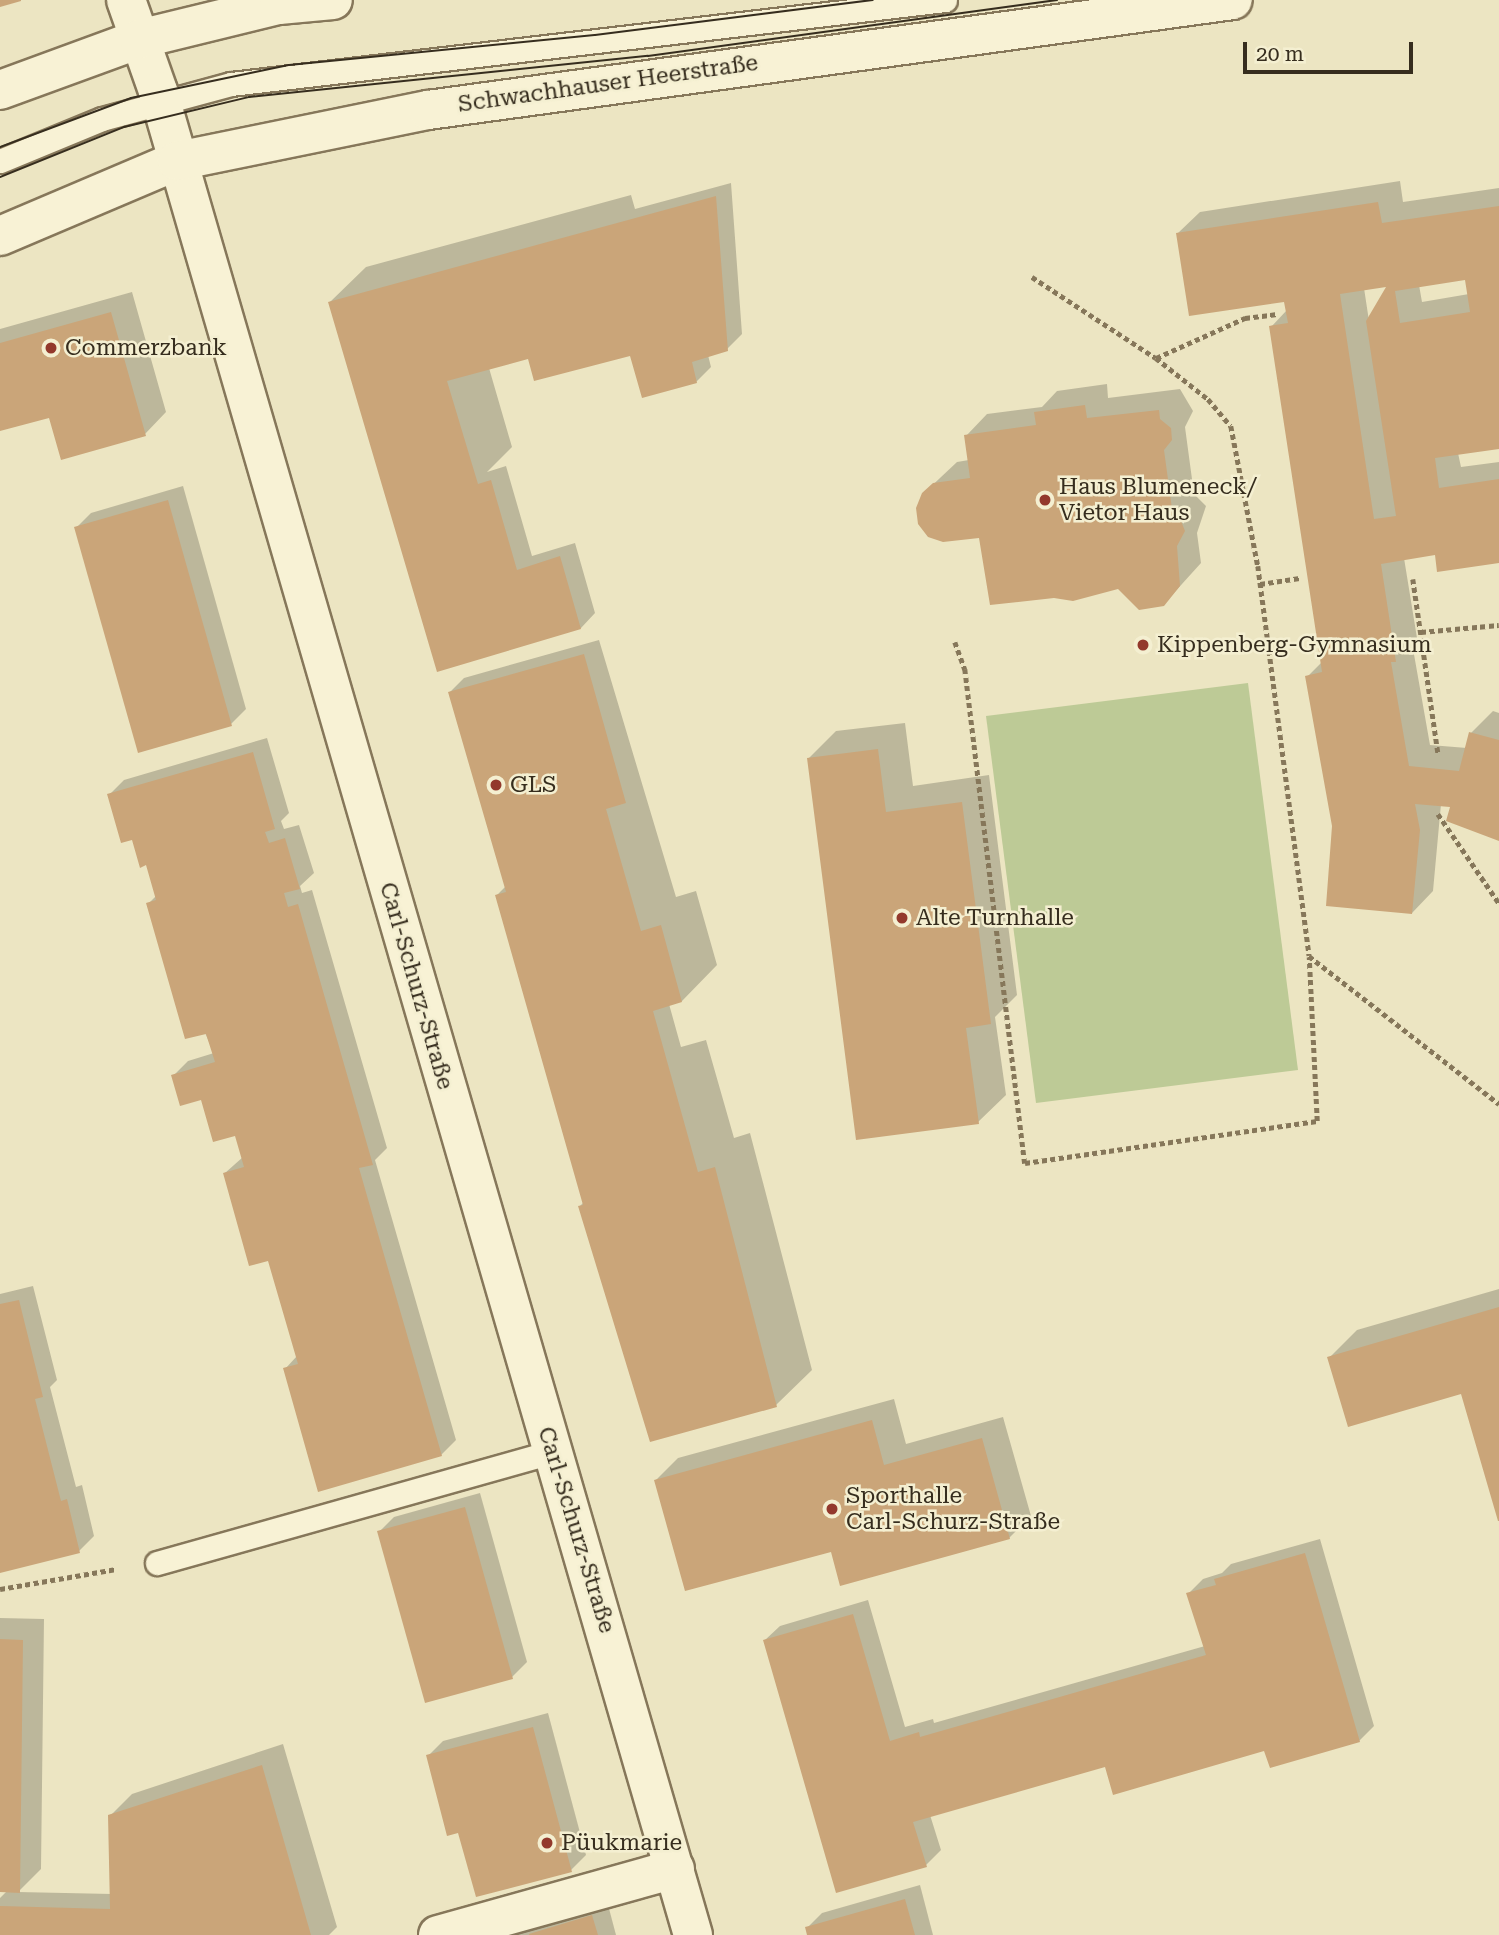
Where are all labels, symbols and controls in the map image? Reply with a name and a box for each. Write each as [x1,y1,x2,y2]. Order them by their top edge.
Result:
scale bar [1247,28,1417,72]
text: 20 m [1256,42,1304,66]
street label: Schwachhauser Heerstraße [456,49,760,119]
place label: Commerzbank [65,334,227,362]
marker: Commerzbank [43,340,59,356]
place label: Haus Blumeneck/ Vietor Haus [1059,473,1257,527]
marker: Haus Blumeneck/ Vietor Haus [1037,492,1053,508]
place label: Kippenberg-Gymnasium [1157,631,1432,659]
marker: Kippenberg-Gymnasium [1135,637,1151,653]
place label: GLS [510,771,556,799]
marker: GLS [488,777,504,793]
street label: Carl-Schurz-Straße [373,879,459,1093]
place label: Alte Turnhalle [916,904,1074,932]
marker: Alte Turnhalle [894,910,910,926]
street label: Carl-Schurz-Straße [532,1424,620,1636]
place label: Sporthalle Carl-Schurz-Straße [846,1482,1060,1536]
marker: Sporthalle Carl-Schurz-Straße [824,1501,840,1517]
place label: Püukmarie [561,1829,682,1857]
marker: Püukmarie [539,1835,555,1851]

